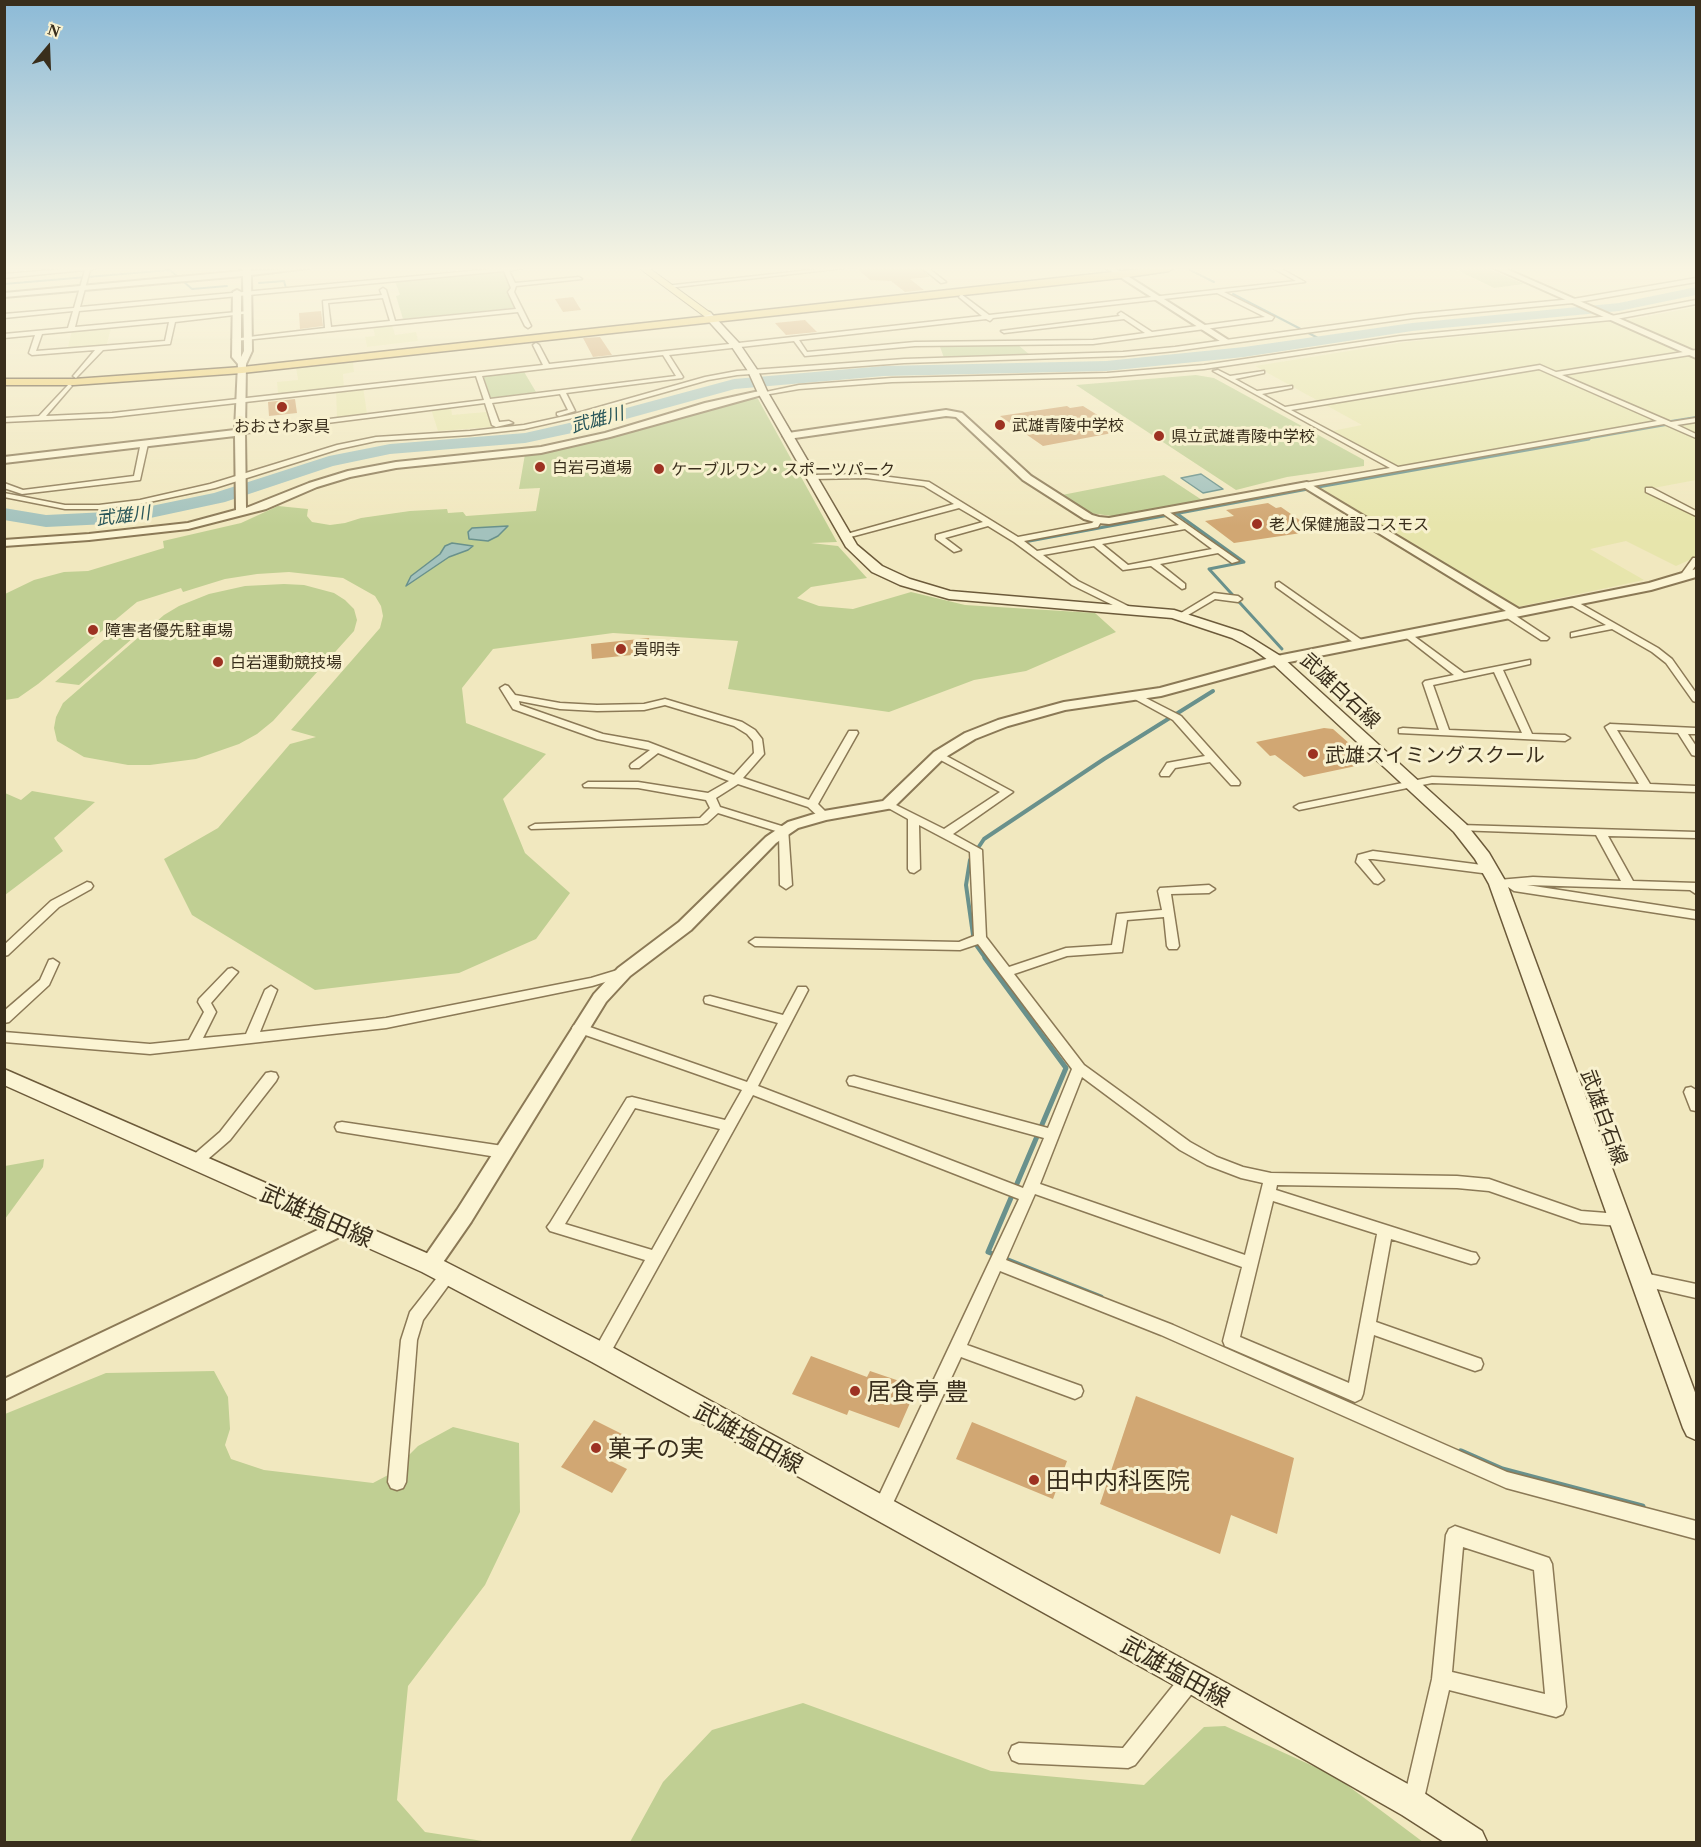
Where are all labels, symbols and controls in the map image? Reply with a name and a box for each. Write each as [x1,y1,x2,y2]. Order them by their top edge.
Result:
north arrow [18,18,78,78]
text: N [46,21,62,40]
marker: おおさわ家具 [275,400,289,414]
water label: 武雄川 [568,402,626,436]
place label: 武雄青陵中学校 [1012,415,1124,435]
place label: おおさわ家具 [234,416,330,436]
marker: 武雄青陵中学校 [993,418,1007,432]
place label: 県立武雄青陵中学校 [1171,426,1315,446]
marker: 県立武雄青陵中学校 [1152,429,1166,443]
place label: 白岩弓道場 [552,457,632,477]
place label: ケーブルワン・スポーツパーク [671,459,895,479]
marker: 白岩弓道場 [533,460,547,474]
marker: ケーブルワン・スポーツパーク [652,462,666,476]
water label: 武雄川 [95,501,151,529]
place label: 老人保健施設コスモス [1269,514,1429,534]
marker: 老人保健施設コスモス [1250,517,1264,531]
place label: 障害者優先駐車場 [105,620,233,640]
marker: 障害者優先駐車場 [86,623,100,637]
place label: 貴明寺 [633,639,681,659]
marker: 貴明寺 [614,642,628,656]
street label: 武雄白石線 [1296,647,1386,733]
place label: 白岩運動競技場 [230,652,342,672]
marker: 白岩運動競技場 [211,655,225,669]
place label: 武雄スイミングスクール [1325,742,1545,766]
marker: 武雄スイミングスクール [1306,747,1320,761]
street label: 武雄白石線 [1577,1066,1633,1168]
street label: 武雄塩田線 [256,1177,378,1253]
place label: 居食亭 豊 [867,1377,968,1405]
marker: 居食亭 豊 [848,1384,862,1398]
street label: 武雄塩田線 [690,1395,808,1479]
place label: 菓子の実 [608,1434,704,1462]
marker: 菓子の実 [589,1441,603,1455]
place label: 田中内科医院 [1046,1466,1190,1494]
marker: 田中内科医院 [1027,1473,1041,1487]
street label: 武雄塩田線 [1117,1629,1235,1713]

